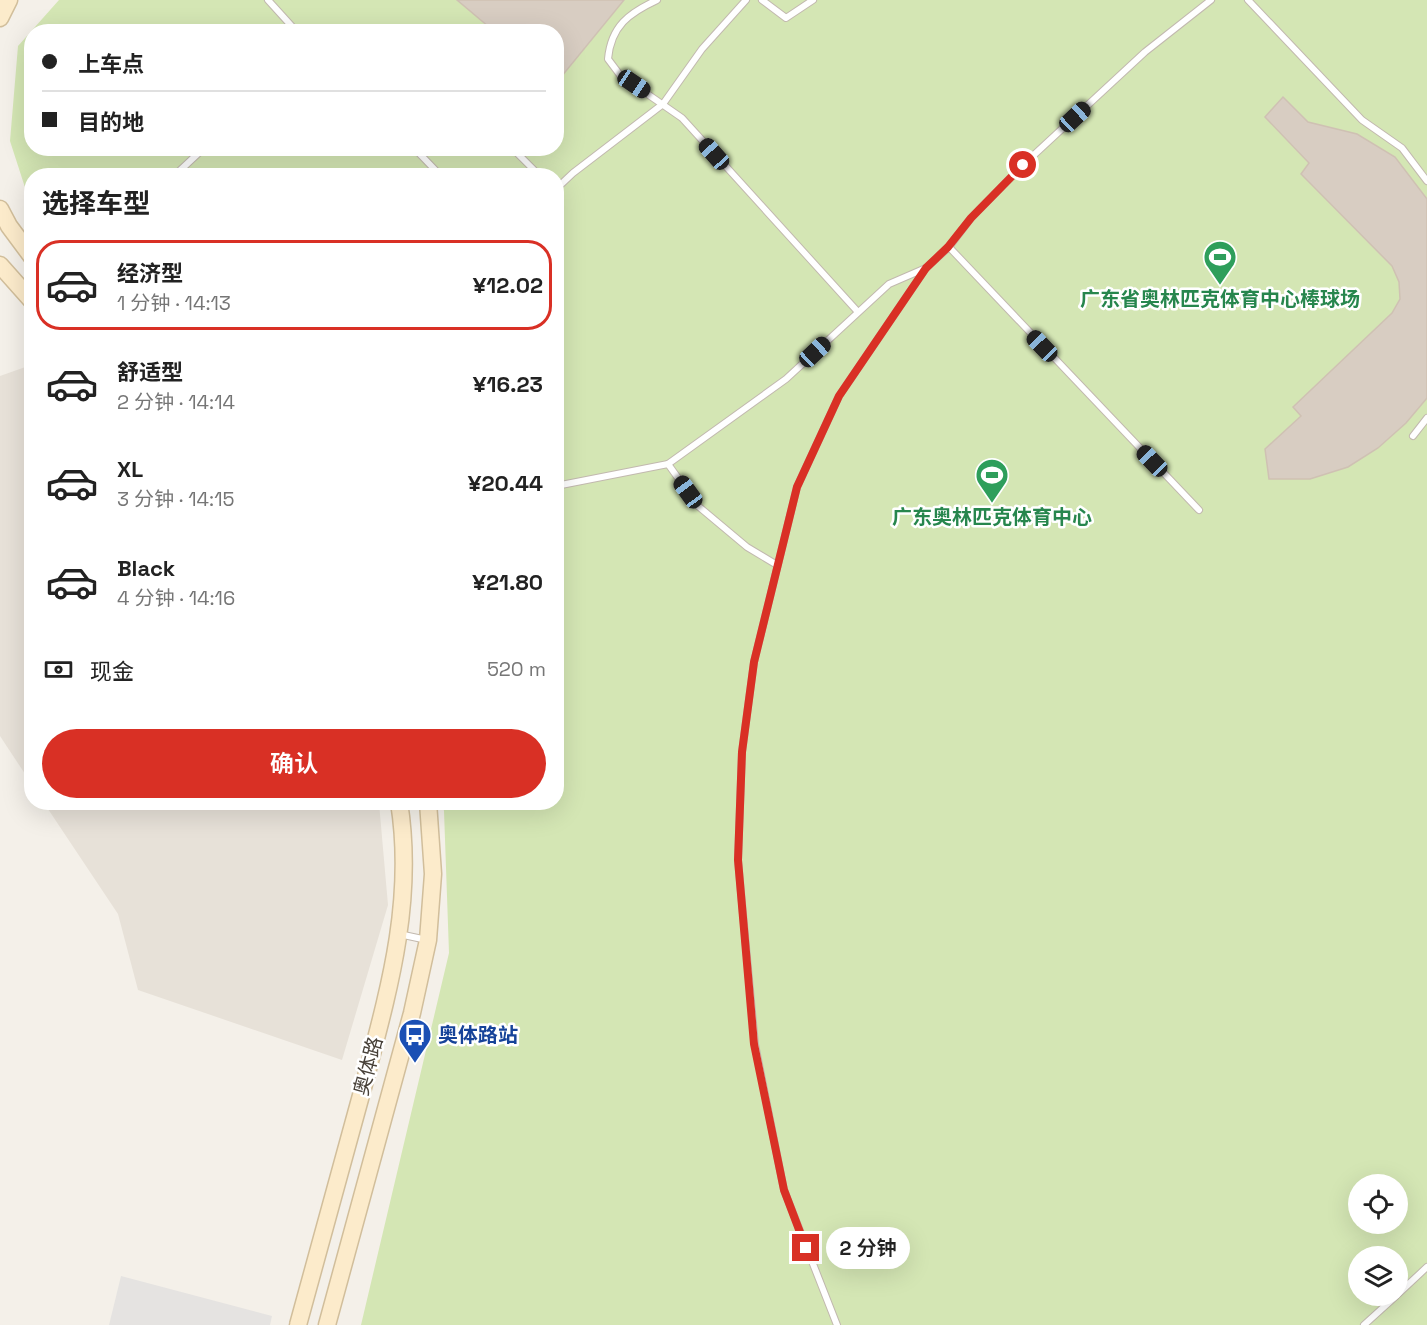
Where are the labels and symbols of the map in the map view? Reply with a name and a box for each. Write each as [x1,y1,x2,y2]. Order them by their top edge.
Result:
car [614,66,654,102]
car [1056,98,1094,136]
car [695,135,733,173]
route start [1009,151,1036,178]
sports icon: 广东省奥林匹克体育中心棒球场 [1202,239,1238,286]
place label: 广东省奥林匹克体育中心棒球场 [1080,286,1360,312]
car [1023,327,1061,365]
car [796,333,834,371]
car [1133,442,1171,480]
sports icon: 广东奥林匹克体育中心 [974,457,1010,504]
car [670,472,706,512]
place label: 广东奥林匹克体育中心 [892,504,1092,530]
bus stop icon: 奥体路站 [397,1017,433,1064]
place label: 奥体路站 [438,1022,518,1048]
street label: 奥体路 [348,1034,388,1098]
callout: 2 分钟 [827,1227,911,1269]
route end [792,1234,819,1261]

